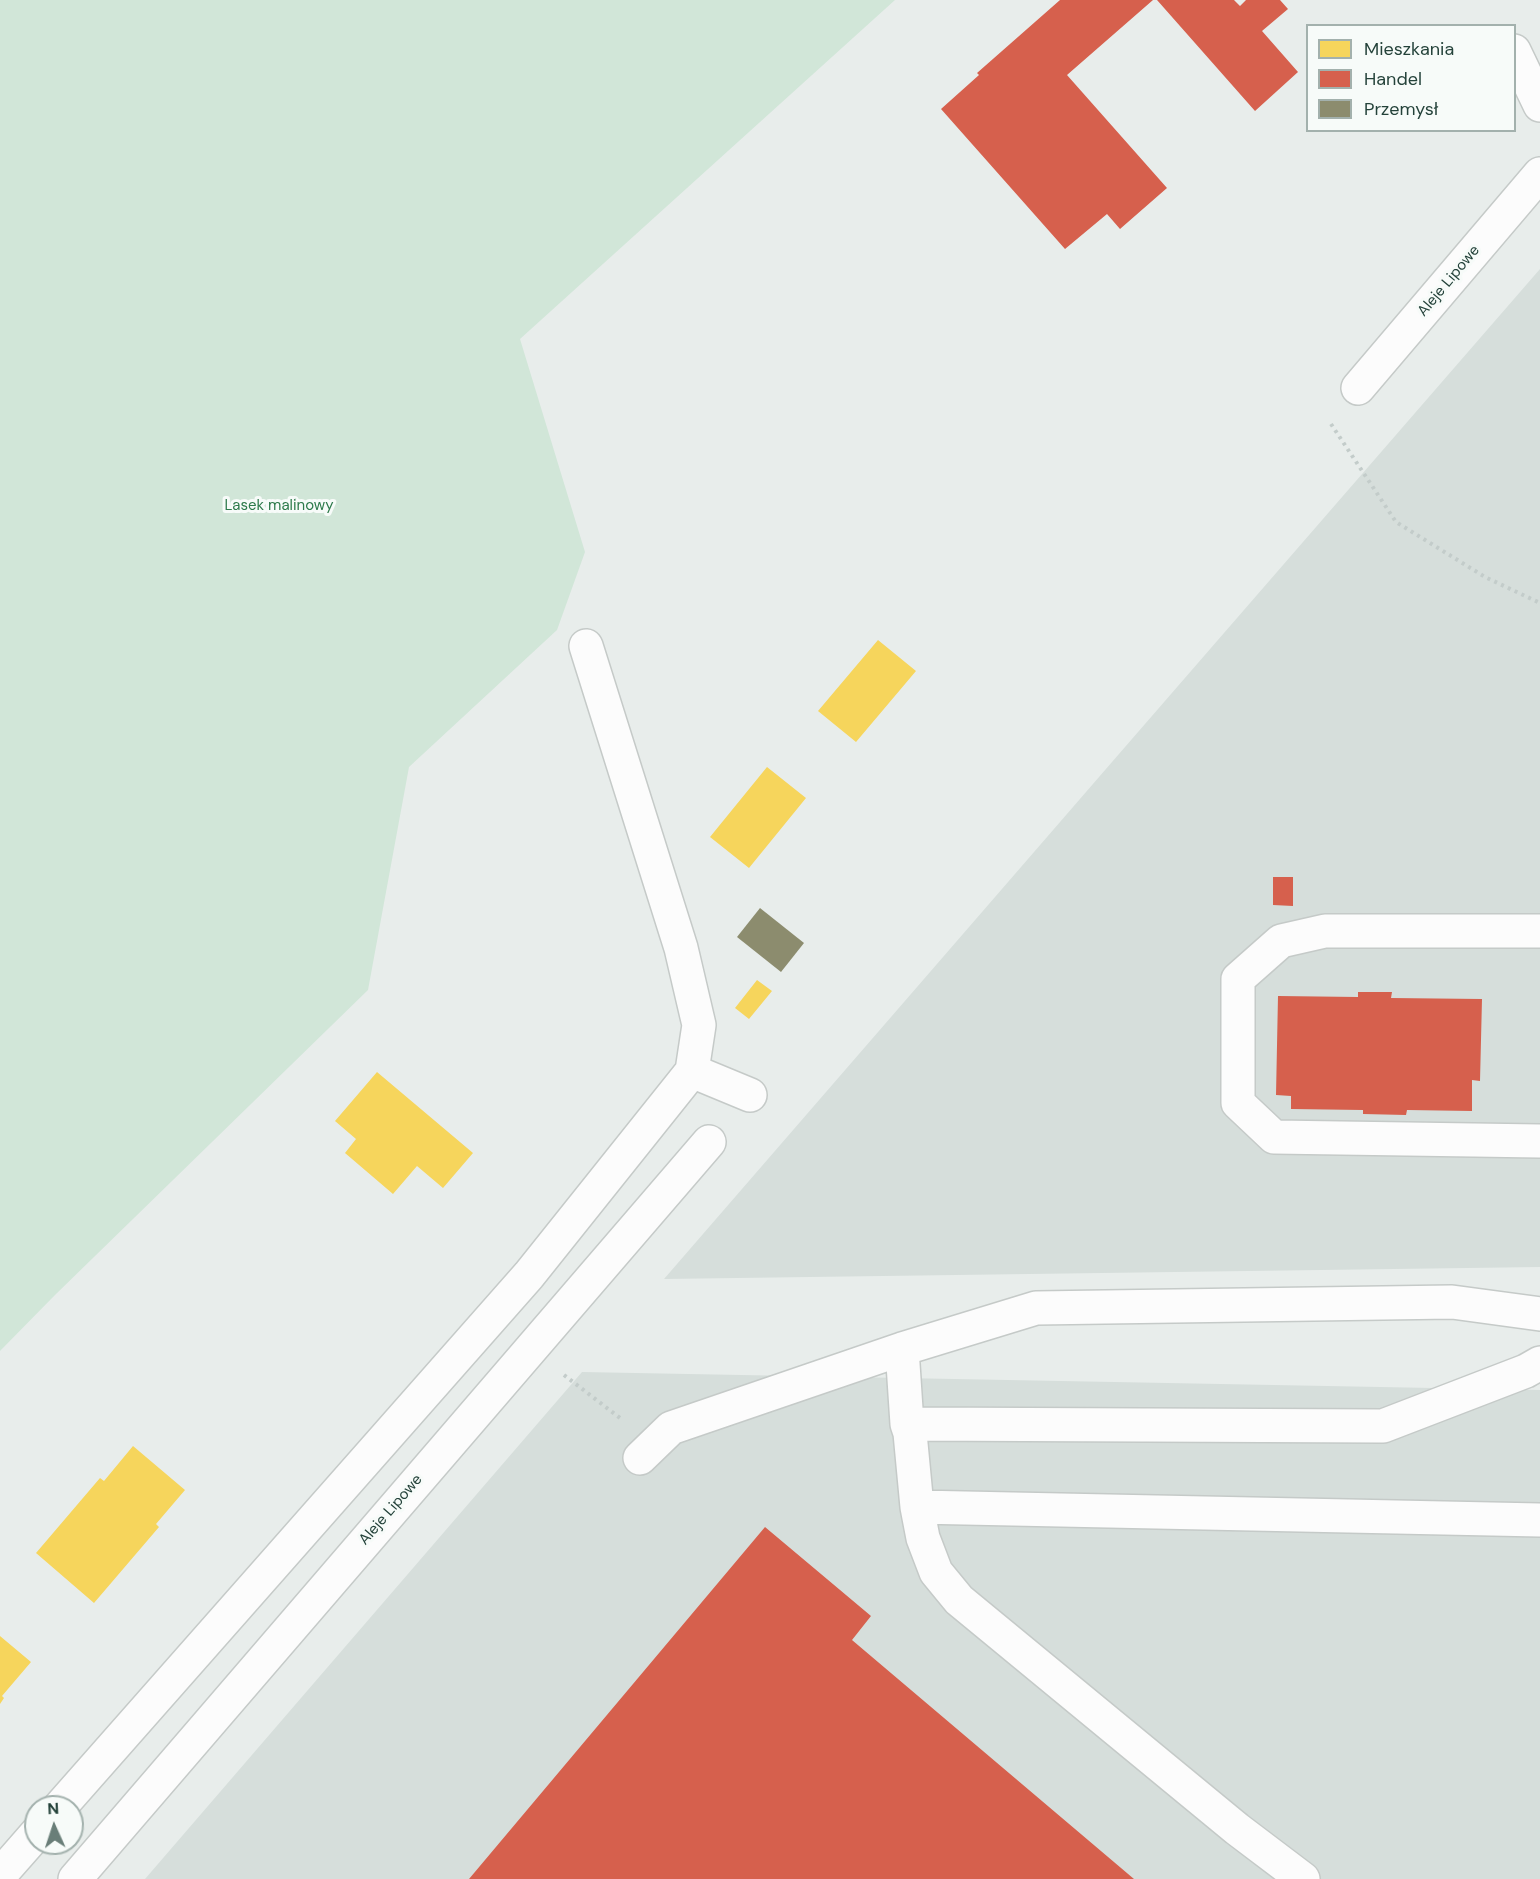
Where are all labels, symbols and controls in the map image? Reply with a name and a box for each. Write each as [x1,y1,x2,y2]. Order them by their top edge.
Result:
legend [1306,24,1516,132]
text: Mieszkania [1364,37,1454,61]
text: Handel [1364,67,1422,91]
text: Przemysł [1364,97,1438,121]
street label: Aleje Lipowe [1414,242,1484,320]
park label: Lasek malinowy [224,497,334,515]
street label: Aleje Lipowe [356,1471,426,1549]
north arrow [24,1795,84,1855]
text: N [47,1798,60,1819]

